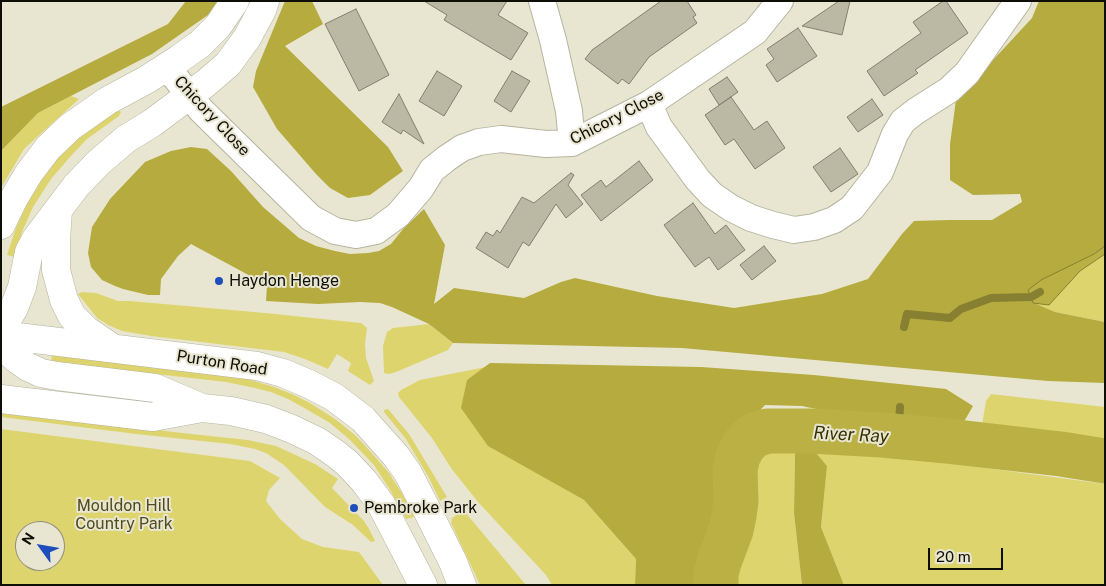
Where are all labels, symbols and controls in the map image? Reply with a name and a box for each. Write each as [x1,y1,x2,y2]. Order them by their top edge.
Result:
street label: Chicory Close [170,72,254,160]
street label: Chicory Close [567,85,667,149]
place label: Haydon Henge [229,271,339,291]
marker: Haydon Henge [213,275,225,287]
street label: Purton Road [175,346,269,380]
water label: River Ray [813,422,889,448]
park label: Mouldon Hill Country Park [75,496,173,534]
place label: Pembroke Park [364,498,477,518]
marker: Pembroke Park [348,502,360,514]
north arrow [15,521,65,571]
text: N [18,530,38,547]
scale bar [931,538,1006,570]
text: 20 m [936,548,971,565]

